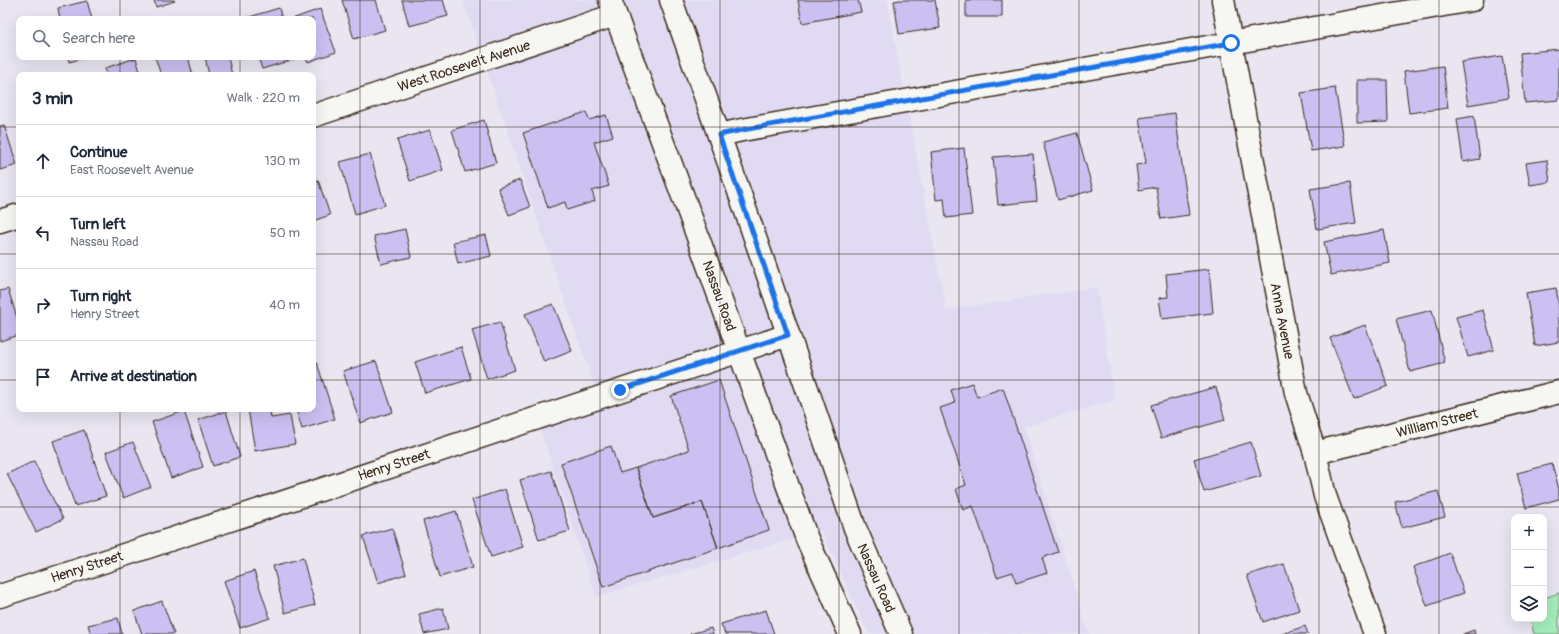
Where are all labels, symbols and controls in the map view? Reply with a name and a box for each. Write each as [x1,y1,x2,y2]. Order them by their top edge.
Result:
search box [16,16,316,60]
icon: search [30,27,52,49]
text: Search here [62,29,135,48]
route start [1222,34,1240,52]
street label: West Roosevelt Avenue [396,37,533,95]
text: 3 min [32,88,73,109]
text: Walk · 220 m [227,90,300,106]
text: Continue [70,143,128,162]
icon: ahead [32,150,54,172]
text: 130 m [264,153,300,169]
text: East Roosevelt Avenue [70,162,194,178]
text: Turn left [70,215,126,234]
icon: left [32,222,54,244]
text: 50 m [270,225,300,241]
text: Nassau Road [70,234,139,250]
street label: Nassau Road [698,258,740,334]
street label: Anna Avenue [1266,281,1298,361]
text: Turn right [70,287,131,306]
icon: right [32,294,54,316]
text: 40 m [269,297,300,313]
text: Henry Street [70,306,140,322]
icon: arrive [32,366,54,388]
text: Arrive at destination [70,367,197,386]
route end [611,381,629,399]
street label: William Street [1394,405,1480,441]
street label: Henry Street [356,445,433,485]
map controls [1511,514,1547,622]
button: + [1511,514,1547,550]
street label: Nassau Road [853,541,899,615]
street label: Henry Street [49,547,126,587]
button: − [1511,550,1547,586]
button: layers [1511,586,1547,622]

